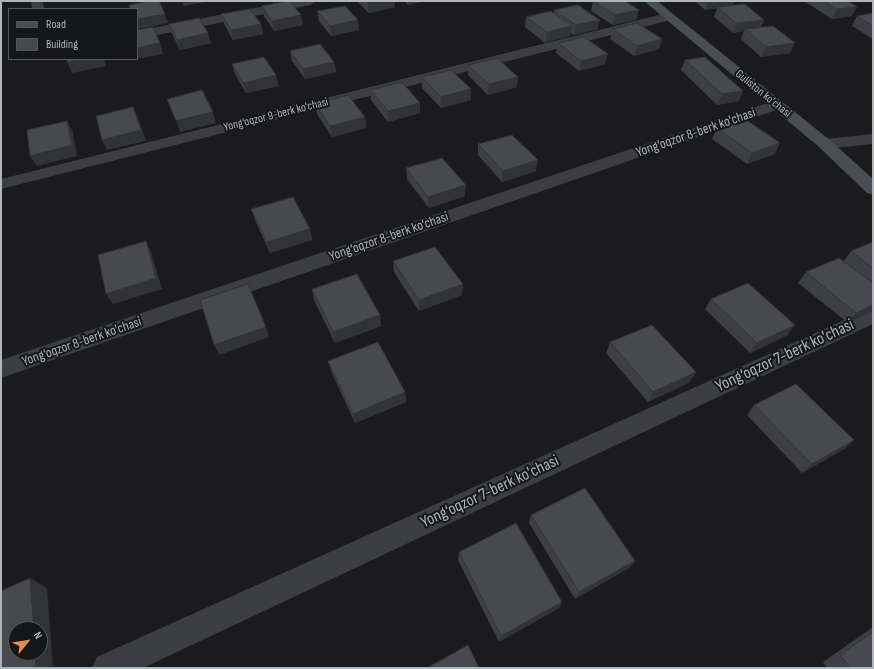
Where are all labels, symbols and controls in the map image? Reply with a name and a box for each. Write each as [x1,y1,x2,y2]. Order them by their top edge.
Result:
legend [8,8,138,60]
text: Road [46,17,66,32]
text: Building [46,37,78,52]
street label: Guliston ko'chasi [732,67,794,121]
street label: Yong‘oqzor 9-berk ko'chasi [222,95,330,135]
street label: Yong‘oqzor 8-berk ko'chasi [634,105,758,161]
street label: Yong‘oqzor 8-berk ko'chasi [327,209,451,265]
street label: Yong‘oqzor 8-berk ko'chasi [20,314,144,370]
street label: Yong‘oqzor 7-berk ko'chasi [713,315,857,397]
street label: Yong‘oqzor 7-berk ko'chasi [418,451,562,533]
north arrow [8,621,48,661]
text: N [31,629,45,641]

